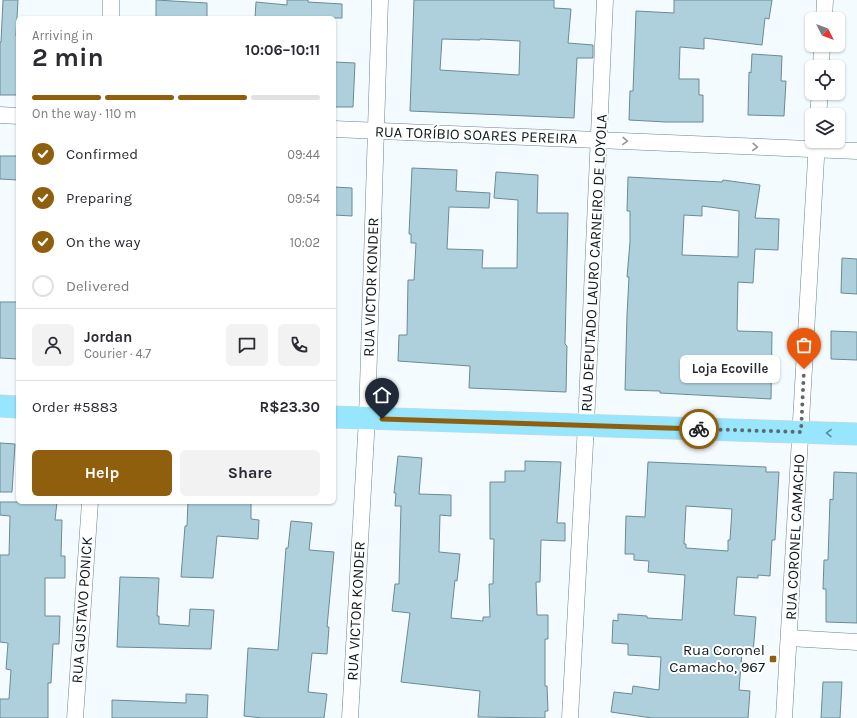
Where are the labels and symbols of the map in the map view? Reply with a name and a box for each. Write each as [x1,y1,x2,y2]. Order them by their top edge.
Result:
north arrow [805,12,845,52]
street label: RUA DEPUTADO LAURO CARNEIRO DE LOYOLA [577,113,611,412]
street label: RUA TORÍBIO SOARES PEREIRA [375,122,578,148]
one-way arrow [622,137,628,146]
one-way arrow [752,142,758,151]
street label: RUA VICTOR KONDER [360,217,382,357]
pin [787,328,821,369]
callout: Loja Ecoville [680,355,780,383]
pin [365,378,399,419]
courier [679,409,719,449]
one-way arrow [826,429,832,437]
street label: RUA CORONEL CAMACHO [782,454,808,620]
street label: RUA GUSTAVO PONICK [68,536,96,684]
street label: RUA VICTOR KONDER [343,541,369,681]
place label: Rua Coronel Camacho, 967 [669,641,765,676]
marker: Rua Coronel Camacho, 967 [768,654,778,664]

